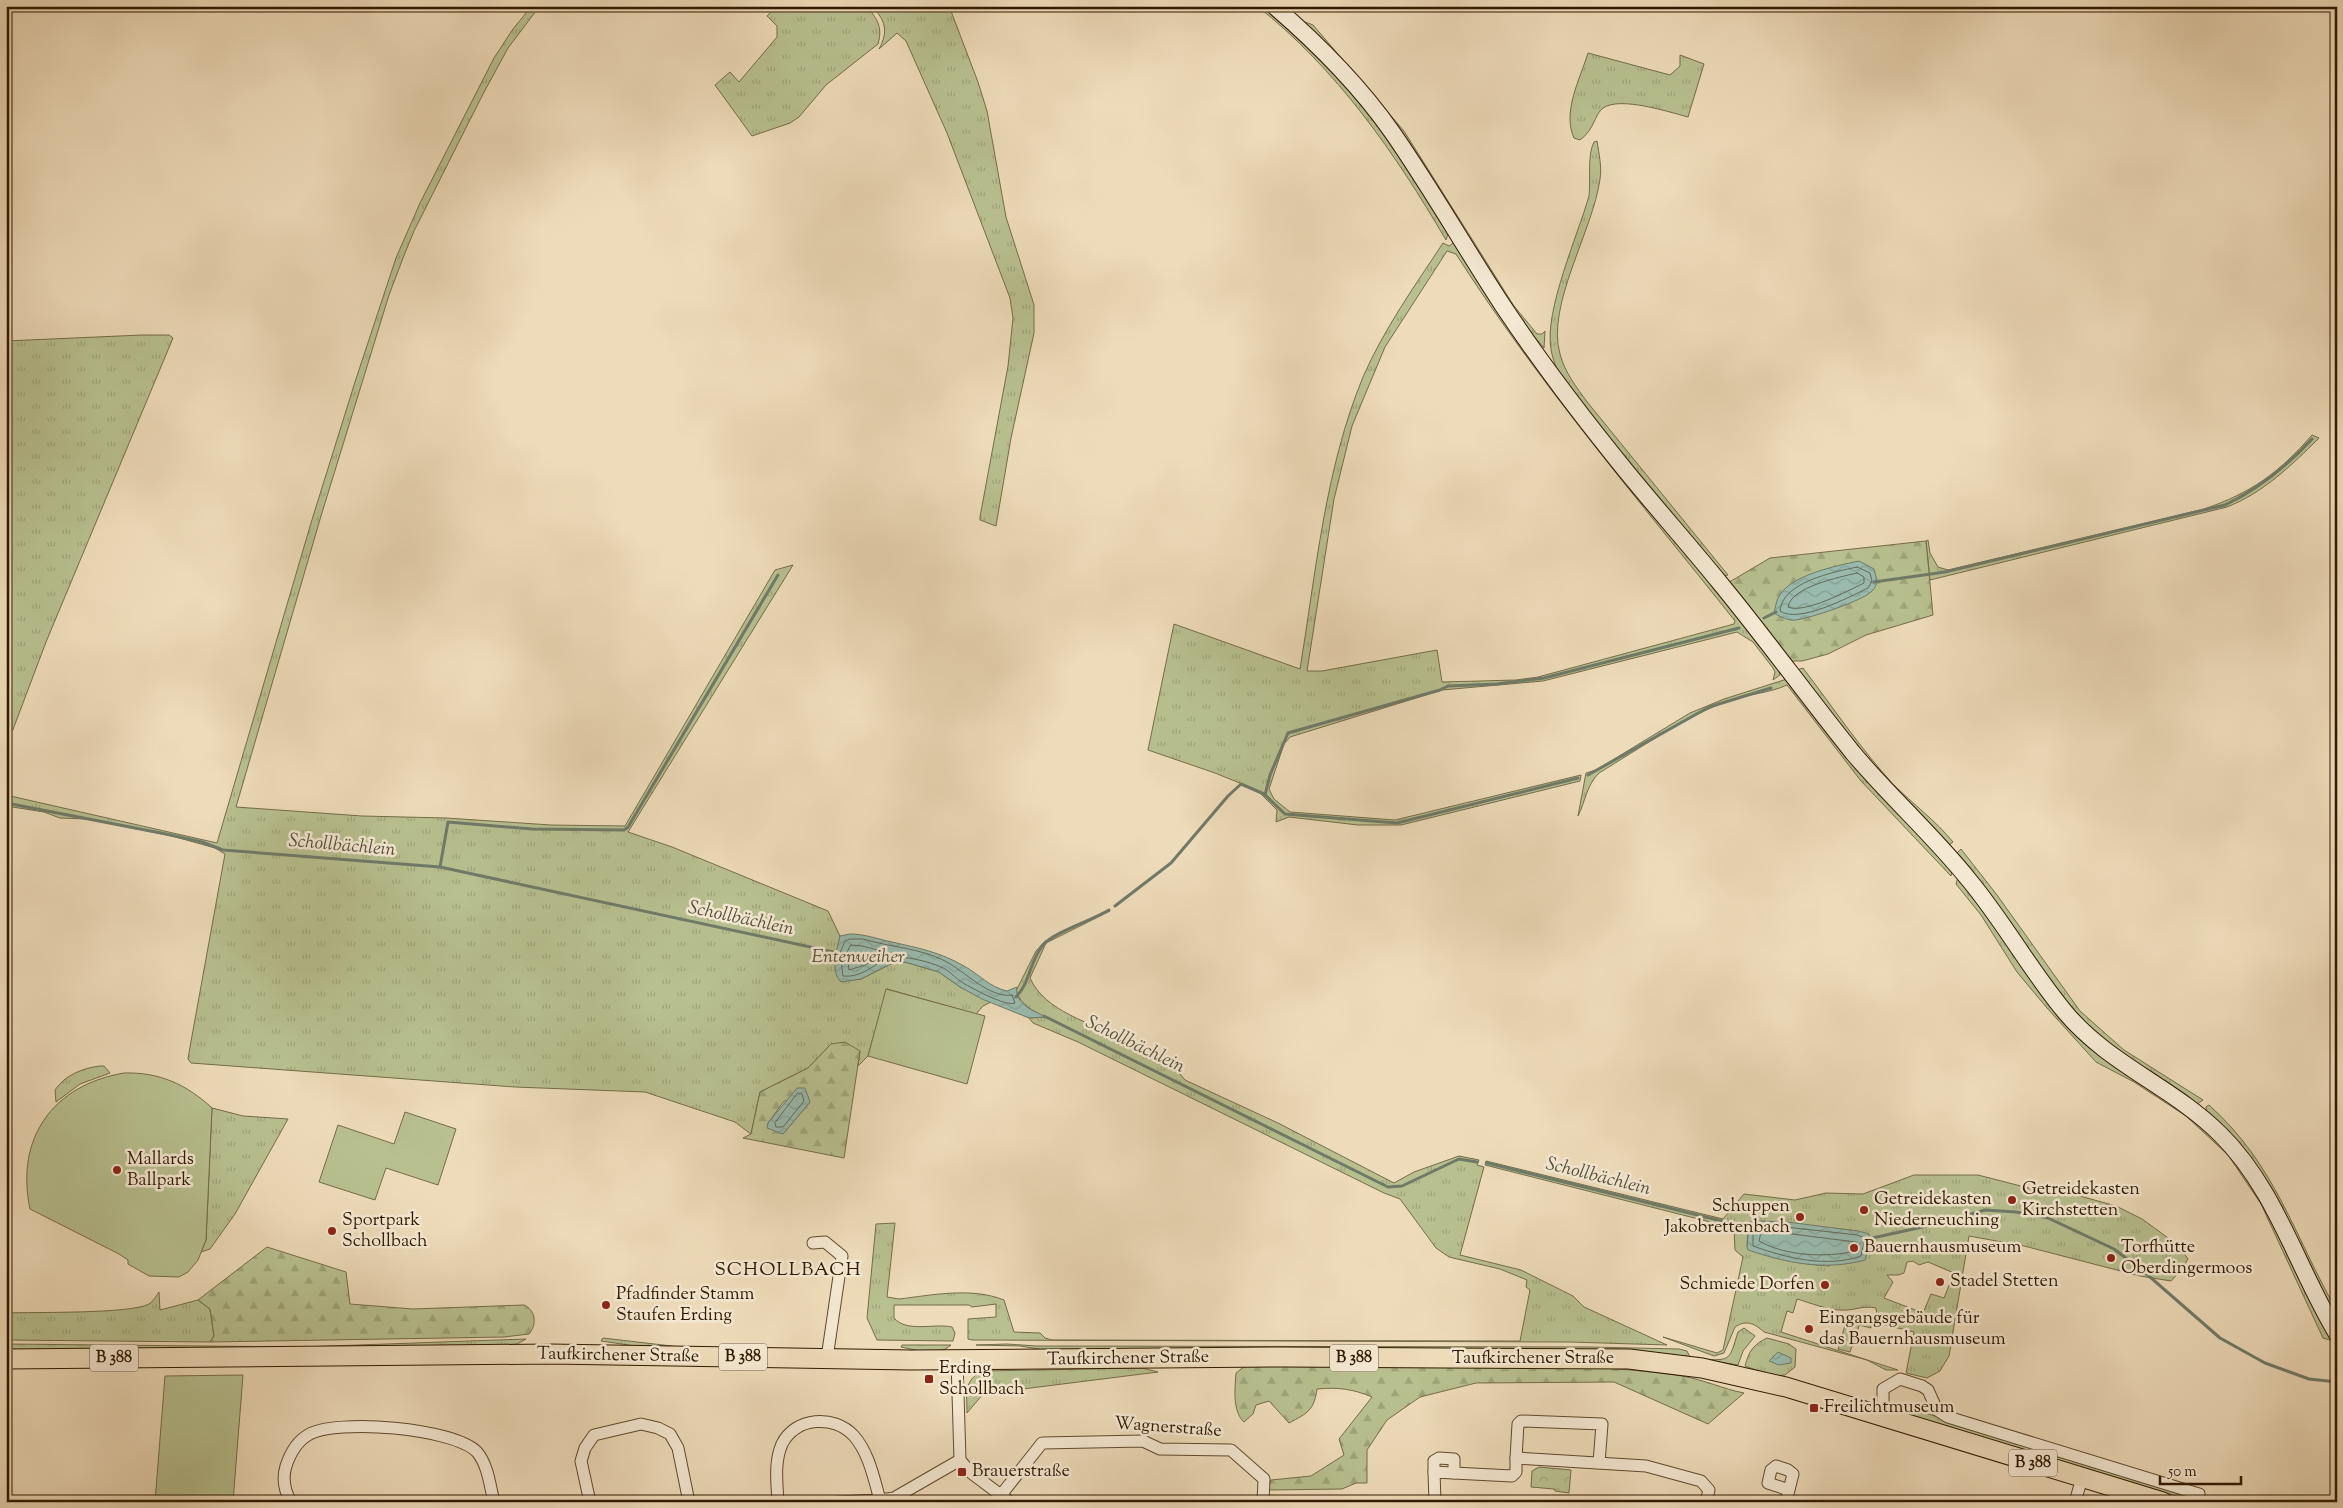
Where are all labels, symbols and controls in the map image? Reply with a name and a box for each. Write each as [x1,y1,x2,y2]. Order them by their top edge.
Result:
water label: Schollbächlein [287,828,397,864]
water label: Schollbächlein [686,895,796,943]
water label: Entenweiher [811,944,905,971]
water label: Schollbächlein [1081,1009,1189,1081]
place label: Mallards Ballpark [127,1147,194,1194]
water label: Schollbächlein [1543,1151,1653,1203]
marker: Mallards Ballpark [111,1164,123,1176]
place label: Getreidekasten Kirchstetten [2022,1177,2140,1224]
place label: Getreidekasten Niederneuching [1874,1187,1999,1234]
place label: Schuppen Jakobrettenbach [1664,1194,1790,1241]
marker: Getreidekasten Kirchstetten [2006,1194,2018,1206]
marker: Getreidekasten Niederneuching [1858,1204,1870,1216]
place label: Sportpark Schollbach [342,1208,428,1255]
marker: Schuppen Jakobrettenbach [1794,1211,1806,1223]
marker: Sportpark Schollbach [326,1225,338,1237]
place label: Bauernhausmuseum [1864,1235,2021,1261]
place label: Torfhütte Oberdingermoos [2121,1235,2252,1282]
marker: Bauernhausmuseum [1848,1242,1860,1254]
marker: Torfhütte Oberdingermoos [2105,1252,2117,1264]
district label: SCHOLLBACH [714,1257,862,1284]
place label: Stadel Stetten [1950,1269,2059,1295]
place label: Schmiede Dorfen [1679,1272,1815,1298]
marker: Stadel Stetten [1934,1276,1946,1288]
marker: Schmiede Dorfen [1819,1279,1831,1291]
place label: Pfadfinder Stamm Staufen Erding [616,1282,755,1329]
marker: Pfadfinder Stamm Staufen Erding [600,1299,612,1311]
place label: Eingangsgebäude für das Bauernhausmuseum [1819,1306,2006,1353]
marker: Eingangsgebäude für das Bauernhausmuseum [1803,1323,1815,1335]
street label: Taufkirchener Straße [537,1342,699,1370]
road number: B 388 [719,1344,767,1370]
road number: B 388 [90,1345,138,1372]
street label: Taufkirchener Straße [1047,1345,1209,1373]
road number: B 388 [1330,1345,1378,1372]
street label: Taufkirchener Straße [1452,1346,1614,1372]
place label: Erding Schollbach [939,1356,1025,1403]
marker: Erding Schollbach [923,1373,935,1385]
place label: Freilichtmuseum [1824,1395,1954,1421]
marker: Freilichtmuseum [1808,1402,1820,1414]
street label: Wagnerstraße [1113,1411,1223,1445]
road number: B 388 [2009,1450,2057,1476]
scale bar [2160,1453,2242,1485]
place label: Brauerstraße [972,1459,1070,1485]
text: 50 m [2167,1462,2197,1483]
marker: Brauerstraße [956,1466,968,1478]

